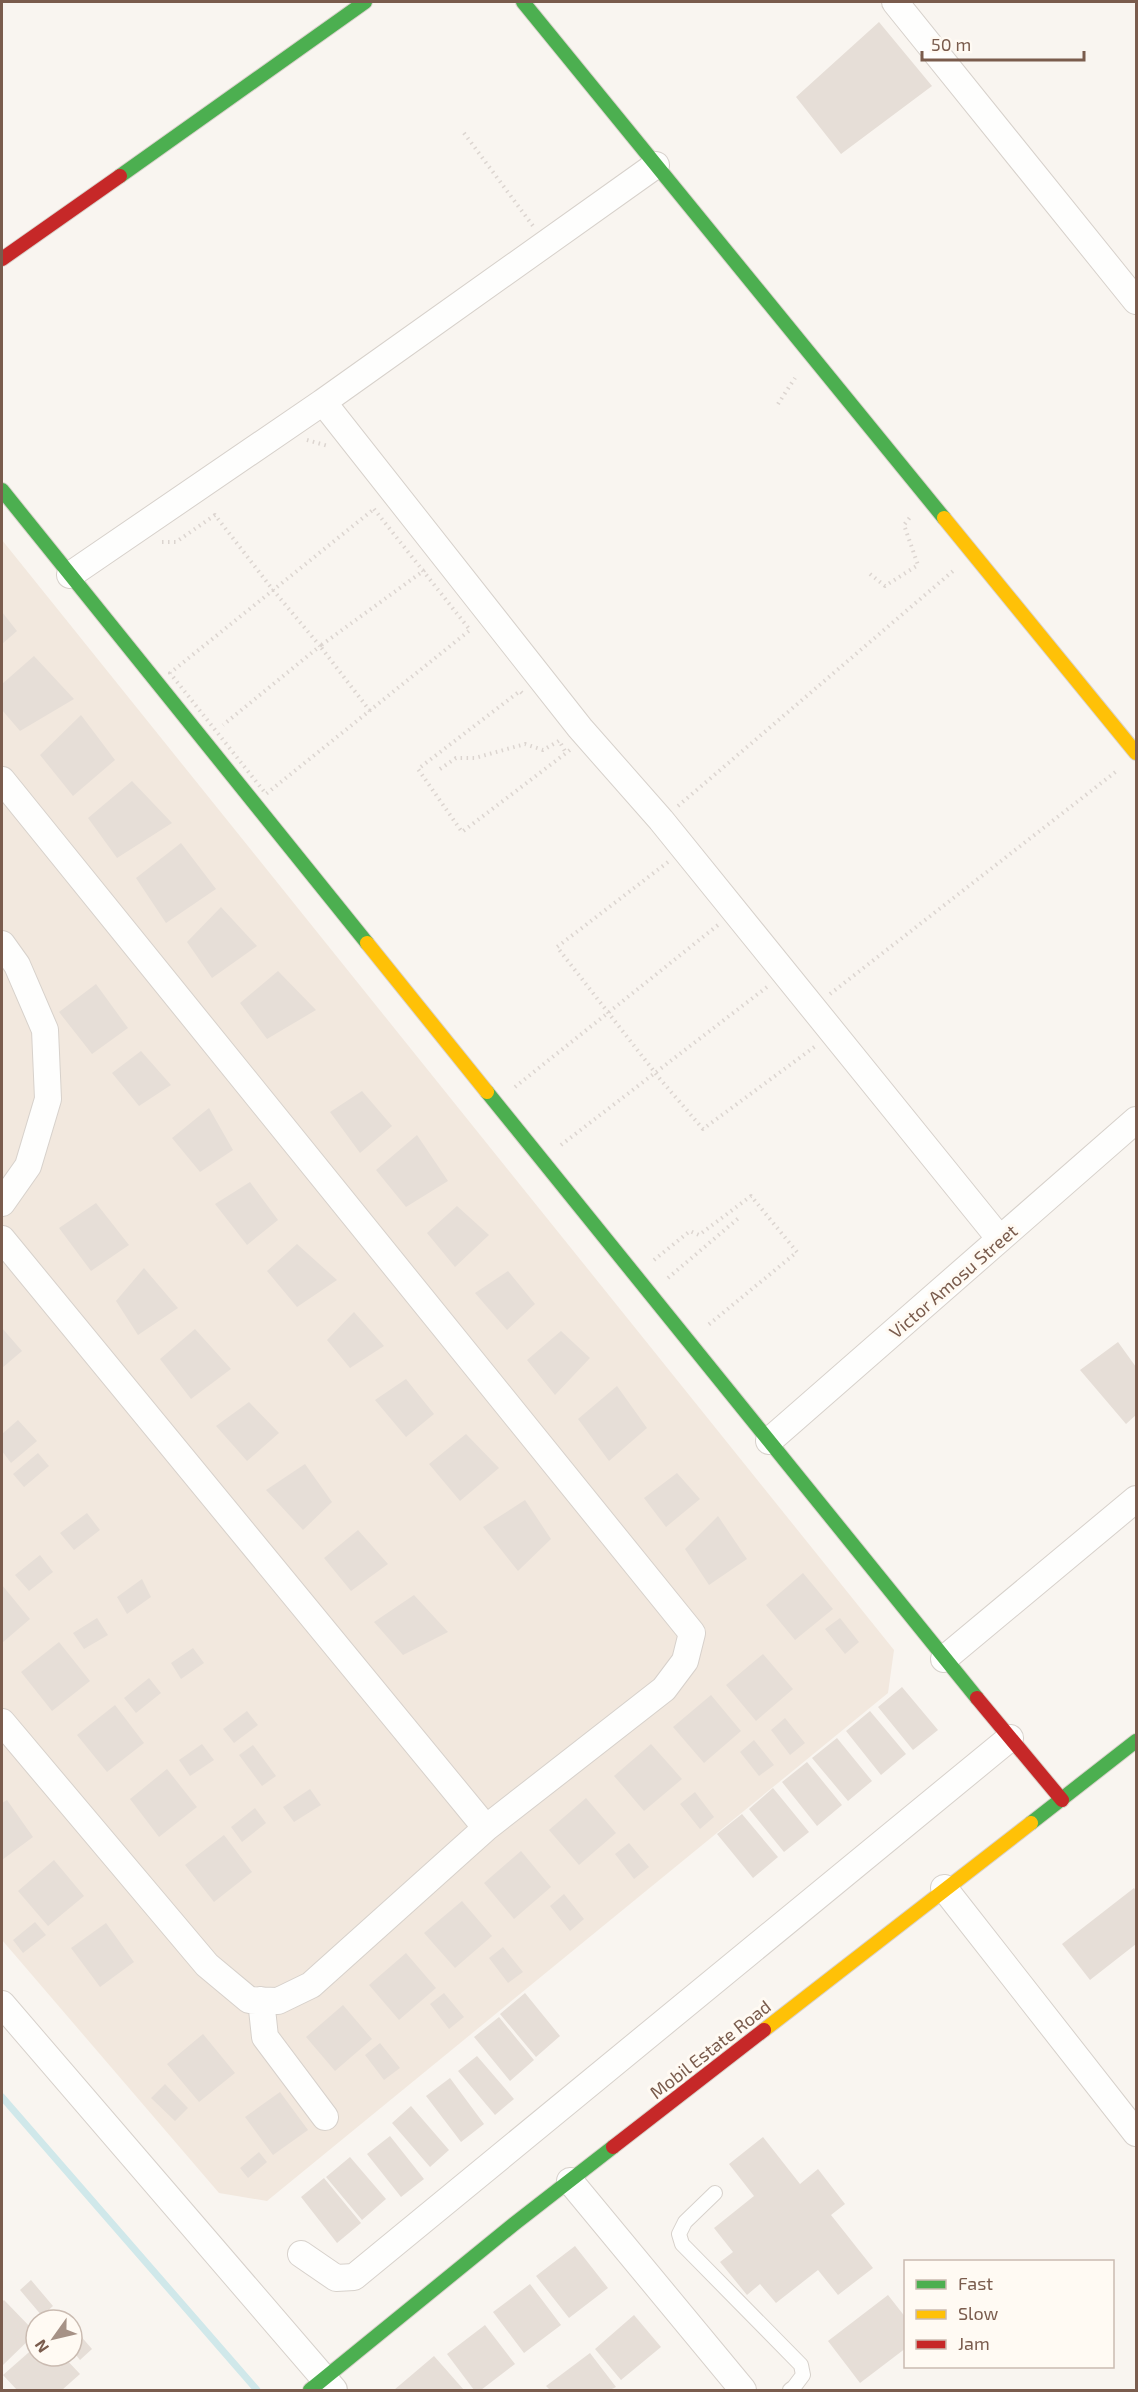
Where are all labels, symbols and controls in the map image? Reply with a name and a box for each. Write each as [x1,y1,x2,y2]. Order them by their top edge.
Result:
scale bar [922,24,1084,62]
text: 50 m [931,33,971,55]
street label: Victor Amosu Street [885,1219,1022,1343]
street label: Mobil Estate Road [645,1995,775,2103]
legend [904,2260,1114,2368]
text: Fast [958,2272,993,2294]
text: Slow [958,2302,999,2324]
north arrow [24,2308,84,2368]
text: Jam [958,2332,990,2354]
text: N [30,2337,52,2357]

